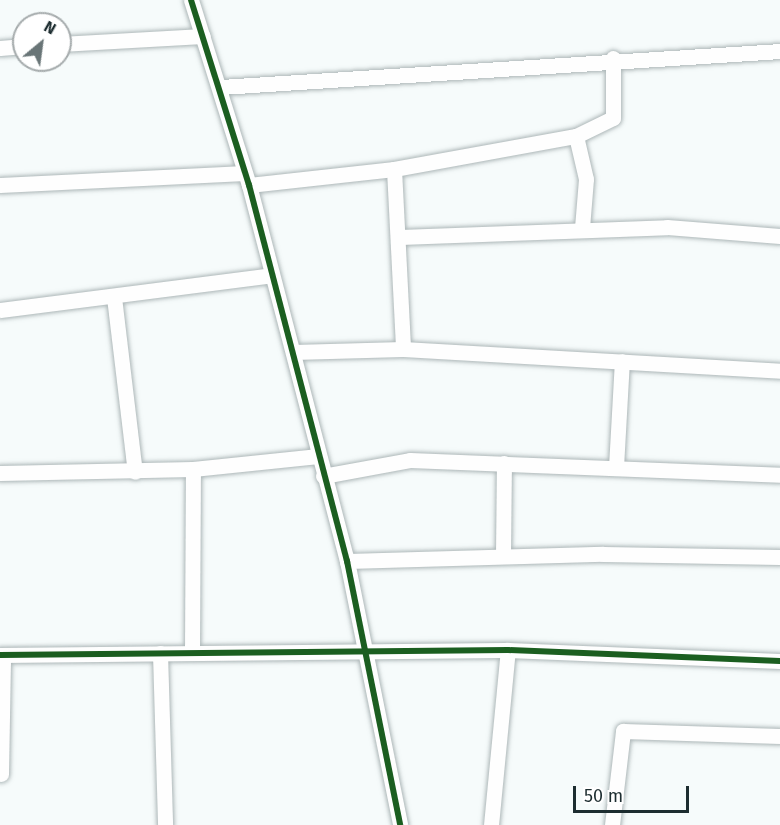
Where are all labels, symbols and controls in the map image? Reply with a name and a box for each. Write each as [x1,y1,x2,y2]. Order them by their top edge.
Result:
north arrow [12,12,72,72]
text: N [41,17,59,38]
scale bar [576,774,692,812]
text: 50 m [584,785,623,807]

